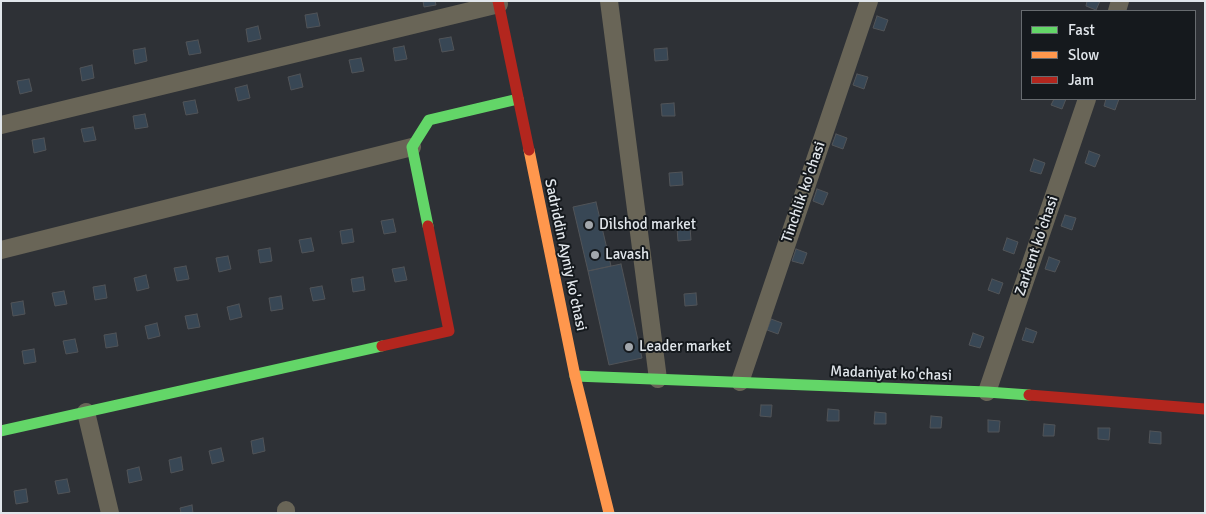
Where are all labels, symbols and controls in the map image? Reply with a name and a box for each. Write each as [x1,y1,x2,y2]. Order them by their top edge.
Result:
legend [1021,10,1196,100]
text: Fast [1068,21,1095,39]
text: Slow [1068,46,1099,64]
text: Jam [1068,71,1094,89]
street label: Tinchlik ko'chasi [778,139,830,245]
street label: Sadriddin Ayniy ko'chasi [540,177,590,333]
street label: Zarkent ko'chasi [1011,194,1063,298]
place label: Dilshod market [599,216,696,234]
marker: Dilshod market [583,219,595,231]
place label: Lavash [605,246,649,264]
marker: Lavash [589,249,601,261]
place label: Leader market [639,338,731,356]
marker: Leader market [623,341,635,353]
street label: Madaniyat ko'chasi [830,363,952,385]

